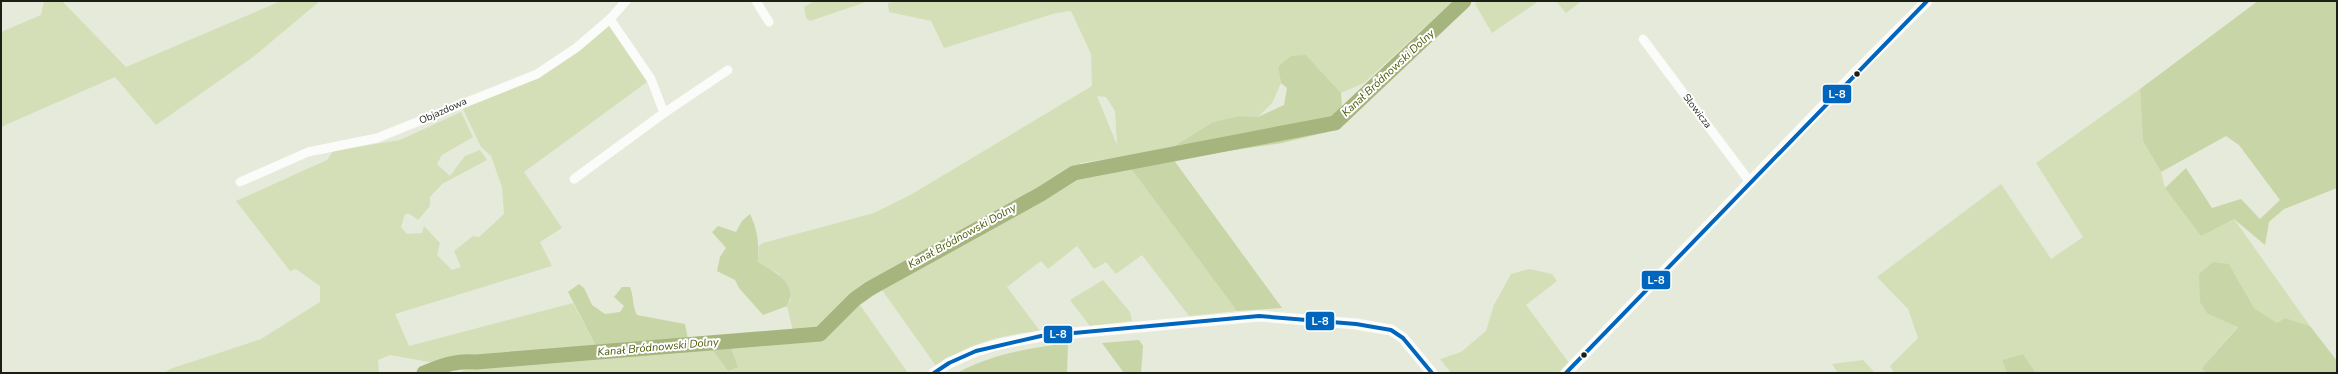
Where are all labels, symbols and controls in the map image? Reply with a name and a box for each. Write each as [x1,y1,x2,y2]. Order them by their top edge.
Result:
water label: Kanał Bródnowski Dolny [1338,26,1438,120]
unlabelled marker [1852,69,1862,79]
line badge: L-8 [1822,84,1852,104]
text: L-8 [1828,87,1846,102]
street label: Słowicza [1679,91,1715,131]
street label: Objazdowa [417,94,469,128]
water label: Kanał Bródnowski Dolny [905,200,1019,272]
line badge: L-8 [1641,270,1671,290]
text: L-8 [1647,273,1665,288]
line badge: L-8 [1305,311,1335,331]
text: L-8 [1311,314,1329,329]
line badge: L-8 [1043,325,1073,344]
text: L-8 [1049,327,1067,342]
water label: Kanał Bródnowski Dolny [597,334,720,360]
unlabelled marker [1579,350,1589,360]

